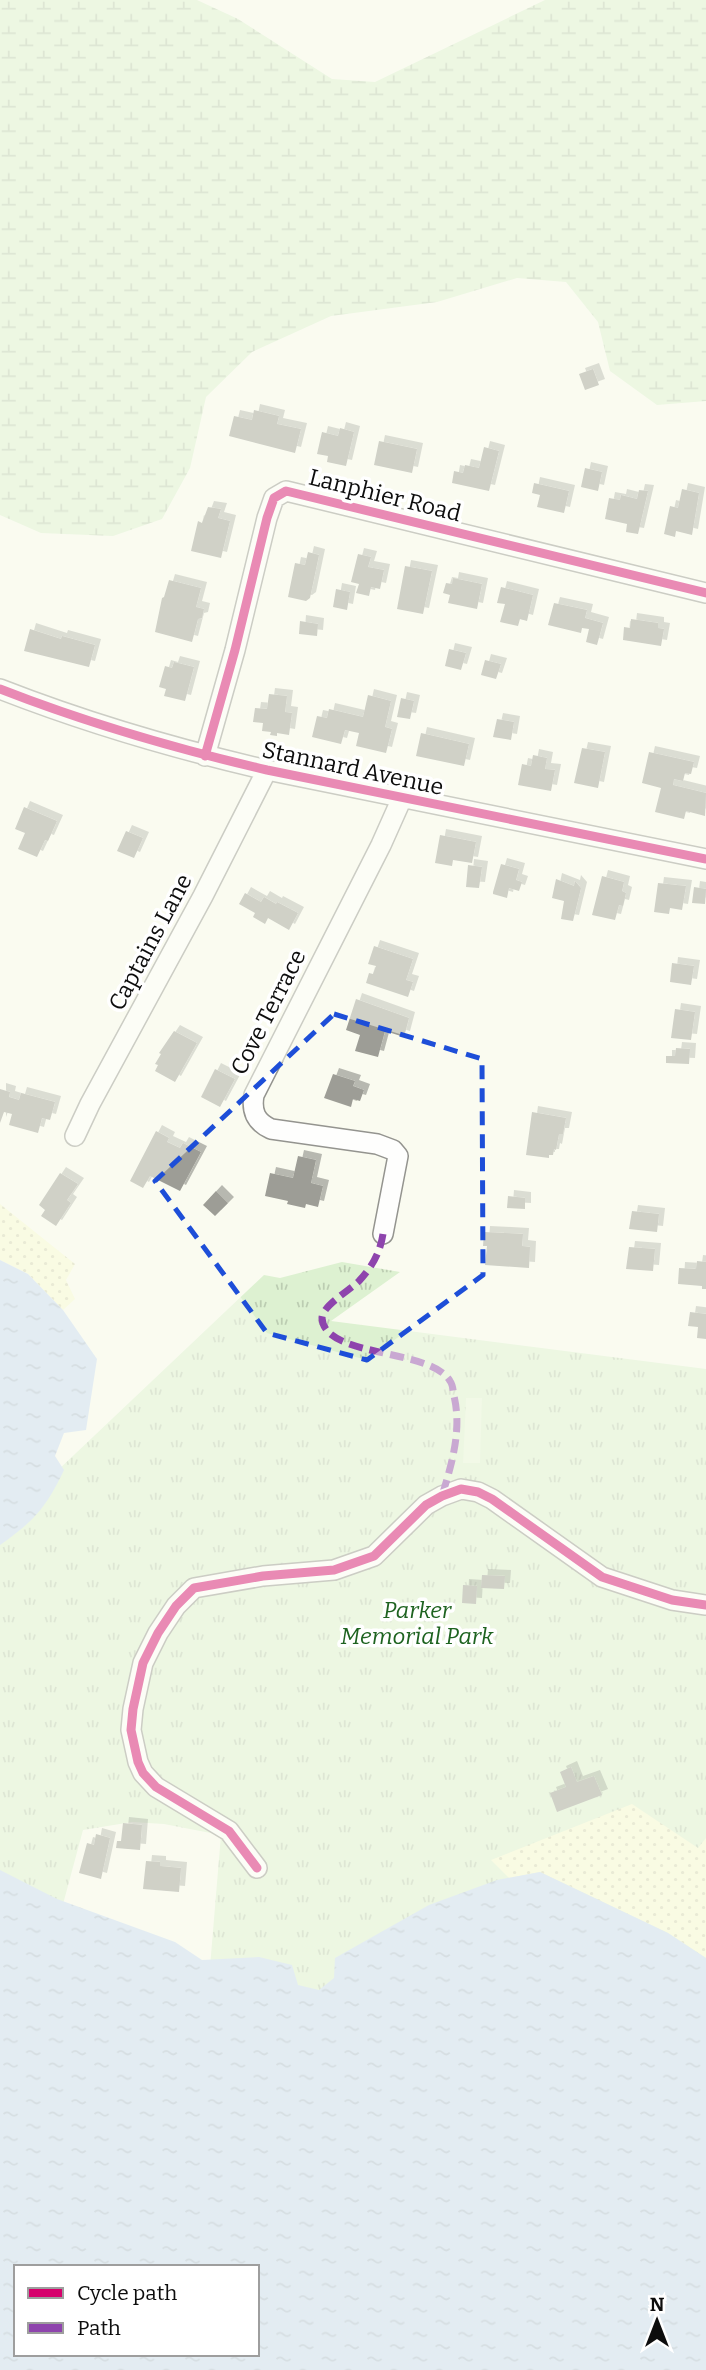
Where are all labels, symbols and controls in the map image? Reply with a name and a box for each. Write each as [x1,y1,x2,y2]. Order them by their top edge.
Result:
street label: Lanphier Road [306,463,464,528]
street label: Stannard Avenue [260,735,446,801]
street label: Captains Lane [102,869,198,1015]
street label: Cove Terrace [225,945,311,1079]
park label: Parker Memorial Park [341,1596,494,1650]
legend [14,2265,259,2356]
text: Cycle path [77,2280,177,2306]
north arrow [622,2286,692,2356]
text: N [650,2293,665,2316]
text: Path [77,2315,121,2341]

